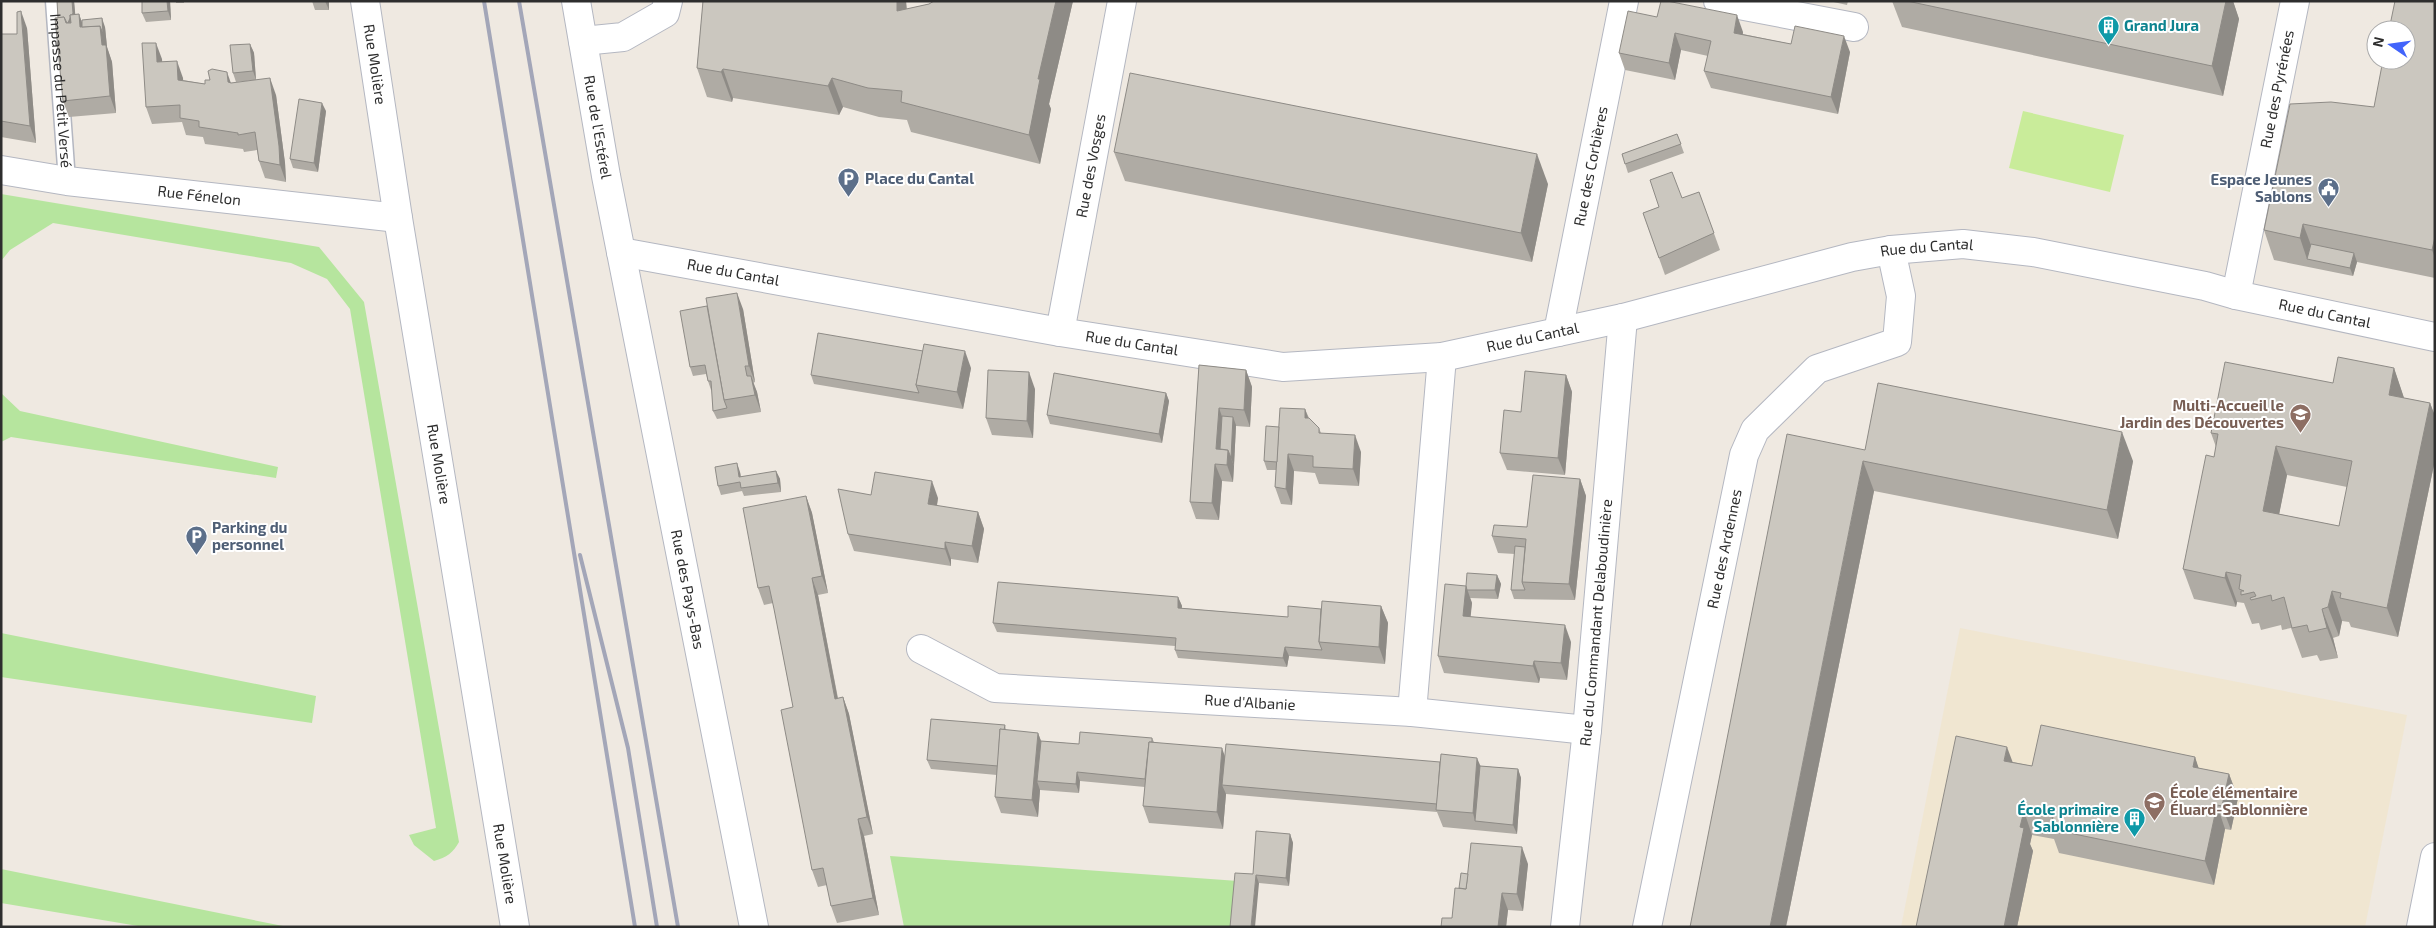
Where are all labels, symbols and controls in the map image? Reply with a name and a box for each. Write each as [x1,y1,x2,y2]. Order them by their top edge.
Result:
street label: Impasse du Petit Versé [47,13,76,168]
building icon: Grand Jura [2096,14,2120,45]
place label: Grand Jura [2124,16,2199,34]
north arrow [2366,20,2416,70]
street label: Rue Molière [361,23,391,106]
street label: Rue des Pyrénées [2256,28,2297,150]
text: N [2368,35,2387,49]
street label: Rue de l'Estérel [581,74,616,181]
street label: Rue des Corbières [1569,105,1611,228]
street label: Rue des Vosges [1072,112,1109,219]
parking icon: Place du Cantal [837,167,861,198]
place label: Place du Cantal [865,169,974,187]
place label: Espace Jeunes Sablons [2210,170,2312,205]
public building icon: Espace Jeunes Sablons [2316,177,2340,208]
street label: Rue Fénelon [157,181,242,208]
street label: Rue du Cantal [1878,234,1975,260]
street label: Rue du Cantal [686,254,782,289]
street label: Rue du Cantal [2277,294,2373,331]
street label: Rue du Cantal [1485,318,1581,355]
street label: Rue du Cantal [1084,326,1180,359]
place label: Multi-Accueil le Jardin des Découvertes [2120,396,2284,431]
school or university icon: Multi-Accueil le Jardin des Découvertes [2288,403,2312,434]
street label: Rue Molière [424,423,455,505]
street label: Rue des Ardennes [1703,487,1745,610]
street label: Rue du Commandant Delaboudinière [1575,498,1615,747]
place label: Parking du personnel [212,518,288,553]
parking icon: Parking du personnel [184,525,208,556]
street label: Rue des Pays-Bas [668,528,709,651]
street label: Rue d'Albanie [1204,690,1296,713]
place label: École élémentaire Éluard-Sablonnière [2170,782,2308,818]
school or university icon: École élémentaire Éluard-Sablonnière [2142,790,2166,821]
place label: École primaire Sablonnière [2017,799,2119,835]
building icon: École primaire Sablonnière [2123,807,2147,838]
street label: Rue Molière [490,822,521,905]

